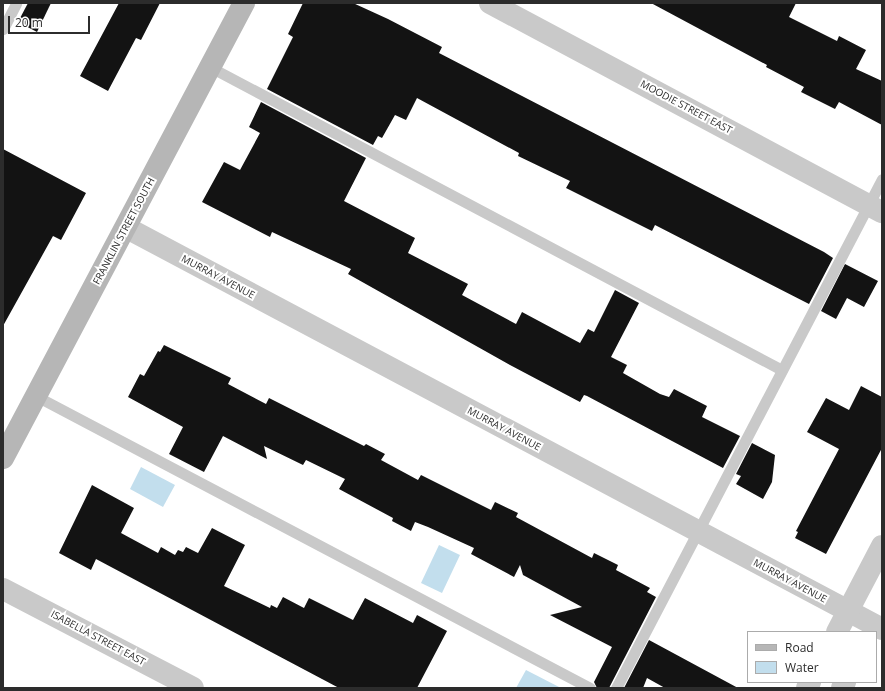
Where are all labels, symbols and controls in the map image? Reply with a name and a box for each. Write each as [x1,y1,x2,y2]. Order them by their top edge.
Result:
scale bar [10,8,92,34]
text: 20 m [15,14,43,31]
street label: MOODIE STREET EAST [638,78,734,136]
street label: FRANKLIN STREET SOUTH [91,176,157,286]
street label: MURRAY AVENUE [179,253,257,301]
street label: MURRAY AVENUE [465,405,543,453]
street label: MURRAY AVENUE [751,557,829,605]
street label: ISABELLA STREET EAST [49,608,147,668]
legend [747,631,877,683]
text: Road [785,639,814,656]
text: Water [785,659,819,676]

